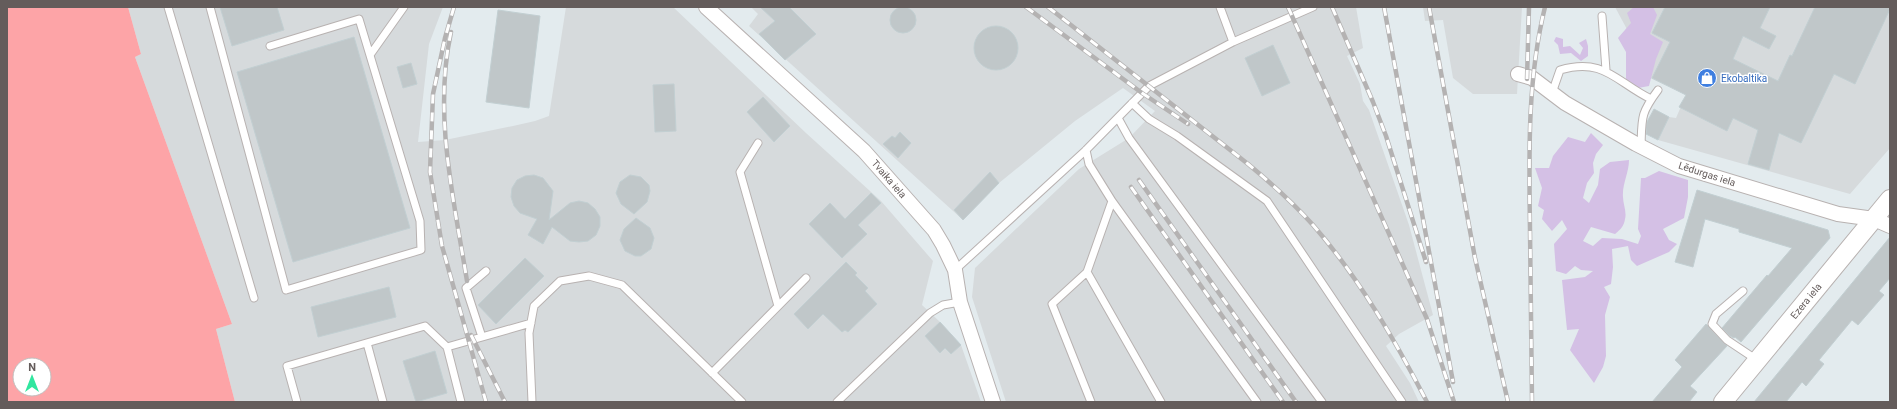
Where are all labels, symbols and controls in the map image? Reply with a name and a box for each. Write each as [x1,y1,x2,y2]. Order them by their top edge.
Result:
shop icon: Ekobaltika [1696,67,1718,89]
place label: Ekobaltika [1721,73,1767,84]
street label: Tvaika iela [869,158,909,200]
street label: Lēdurgas iela [1677,160,1737,188]
street label: Ezera iela [1788,281,1824,321]
north arrow [12,357,52,397]
text: N [28,361,36,374]

